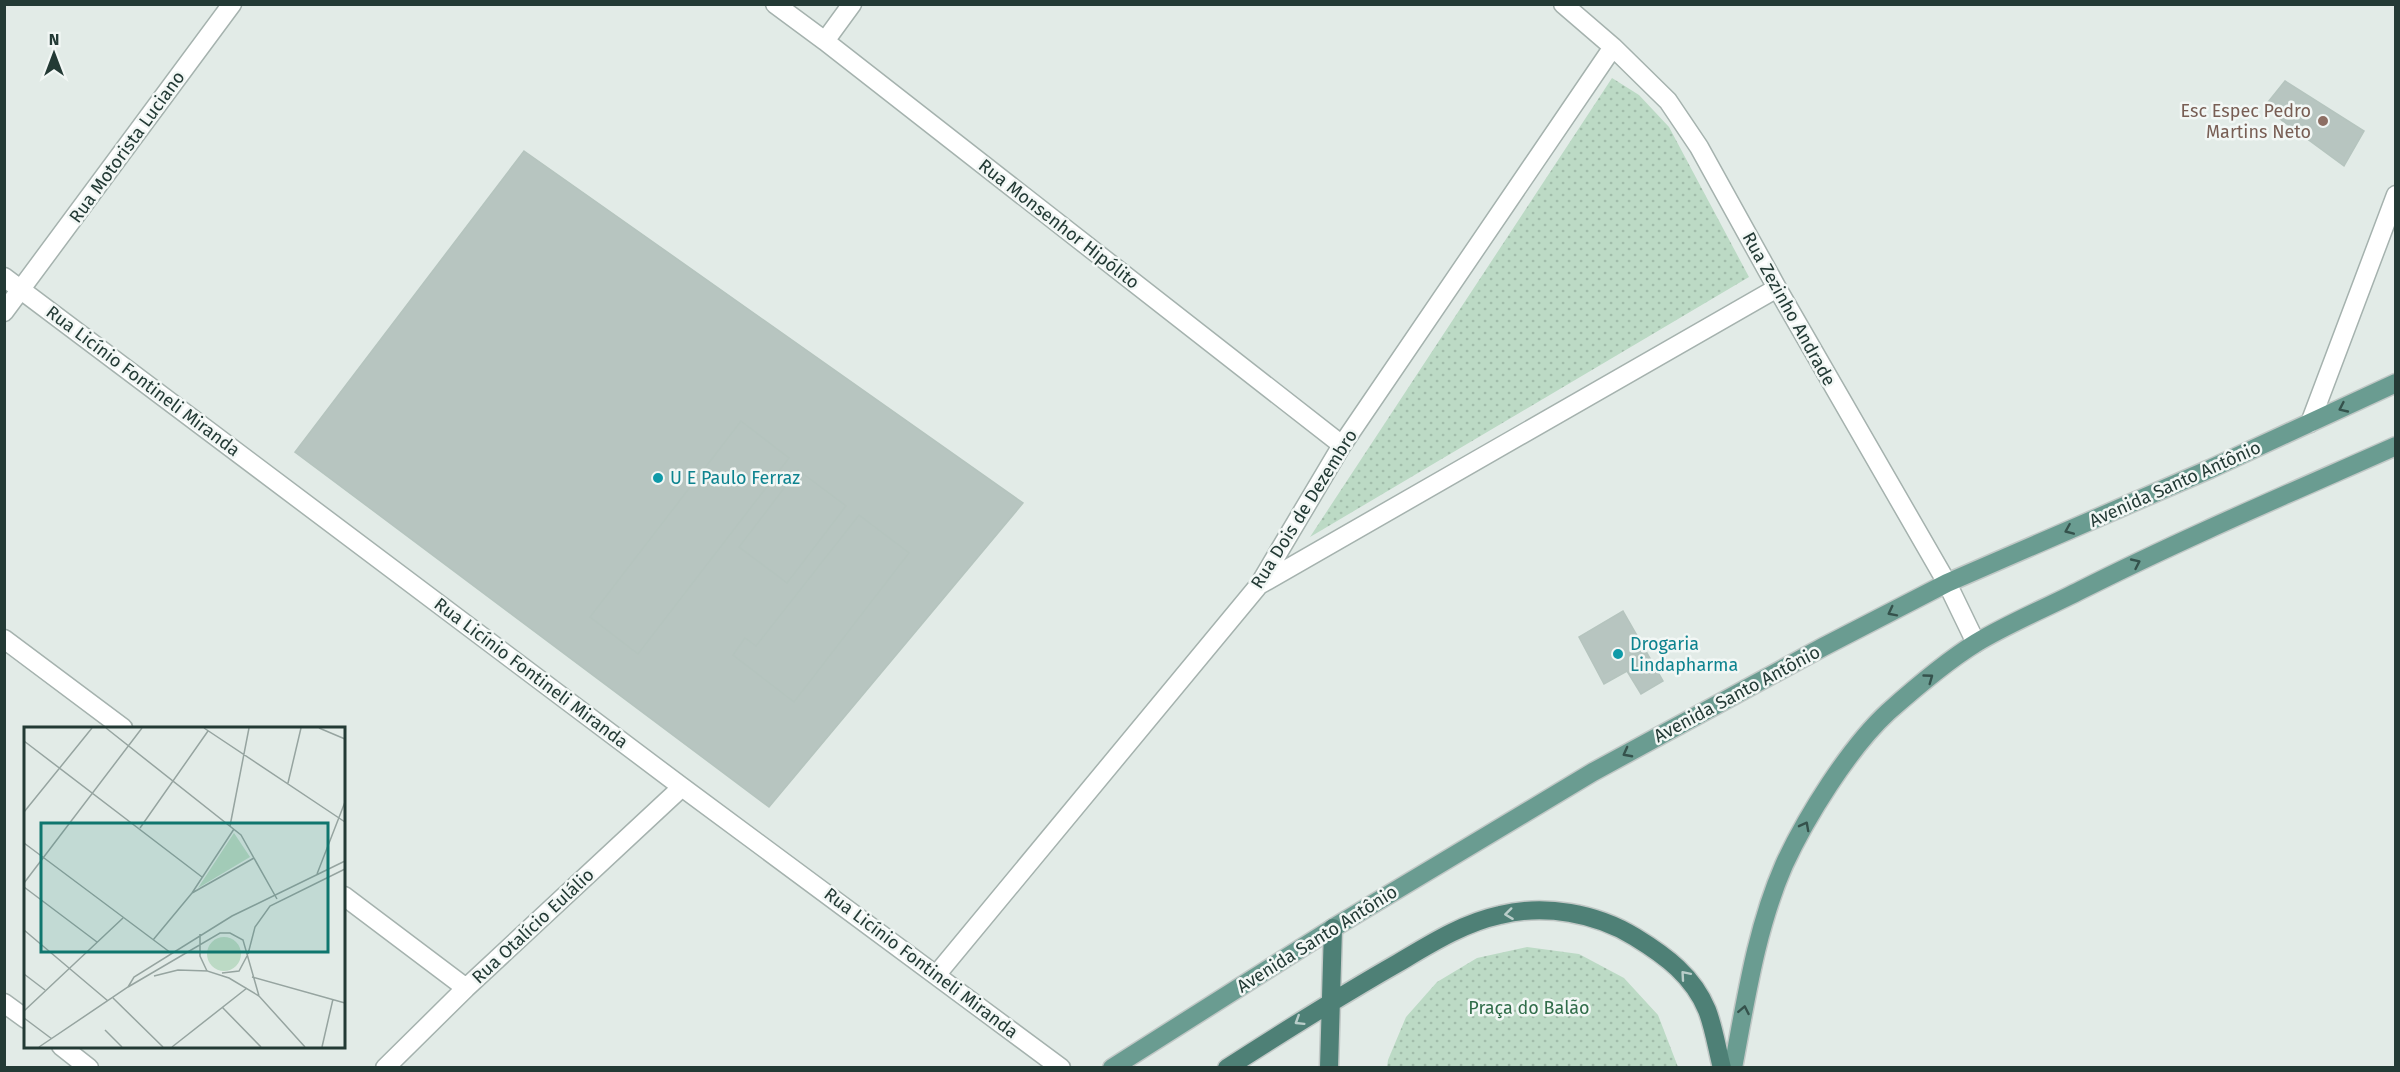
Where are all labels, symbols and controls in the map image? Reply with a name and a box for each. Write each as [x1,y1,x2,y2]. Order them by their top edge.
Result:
north arrow [24,24,84,84]
text: N [49,30,59,49]
street label: Rua Motorista Luciano [65,67,189,227]
place label: Esc Espec Pedro Martins Neto [2180,100,2311,143]
marker: Esc Espec Pedro Martins Neto [2316,114,2330,128]
street label: Rua Monsenhor Hipólito [974,154,1144,294]
street label: Rua Zezinho Andrade [1738,228,1840,390]
street label: Rua Licínio Fontineli Miranda [42,301,244,461]
one-way arrow [2338,401,2349,413]
street label: Rua Dois de Dezembro [1246,425,1362,593]
street label: Avenida Santo Antônio [2086,436,2264,532]
place label: U E Paulo Ferraz [670,467,800,489]
marker: U E Paulo Ferraz [651,471,665,485]
one-way arrow [2064,523,2075,535]
one-way arrow [2129,558,2140,570]
street label: Rua Licínio Fontineli Miranda [430,593,632,753]
one-way arrow [1887,605,1898,616]
place label: Drogaria Lindapharma [1630,633,1738,676]
street label: Avenida Santo Antônio [1650,641,1824,747]
marker: Drogaria Lindapharma [1611,647,1625,661]
one-way arrow [1923,674,1934,685]
inset map [24,727,345,1048]
one-way arrow [1623,746,1633,757]
one-way arrow [1798,822,1809,832]
street label: Rua Otalício Eulálio [467,864,599,988]
street label: Avenida Santo Antônio [1233,881,1401,997]
street label: Rua Licínio Fontineli Miranda [820,883,1022,1043]
one-way arrow [1504,907,1514,920]
one-way arrow [1681,972,1692,982]
park label: Praça do Balão [1468,997,1590,1019]
one-way arrow [1737,1005,1750,1015]
one-way arrow [1295,1014,1306,1025]

